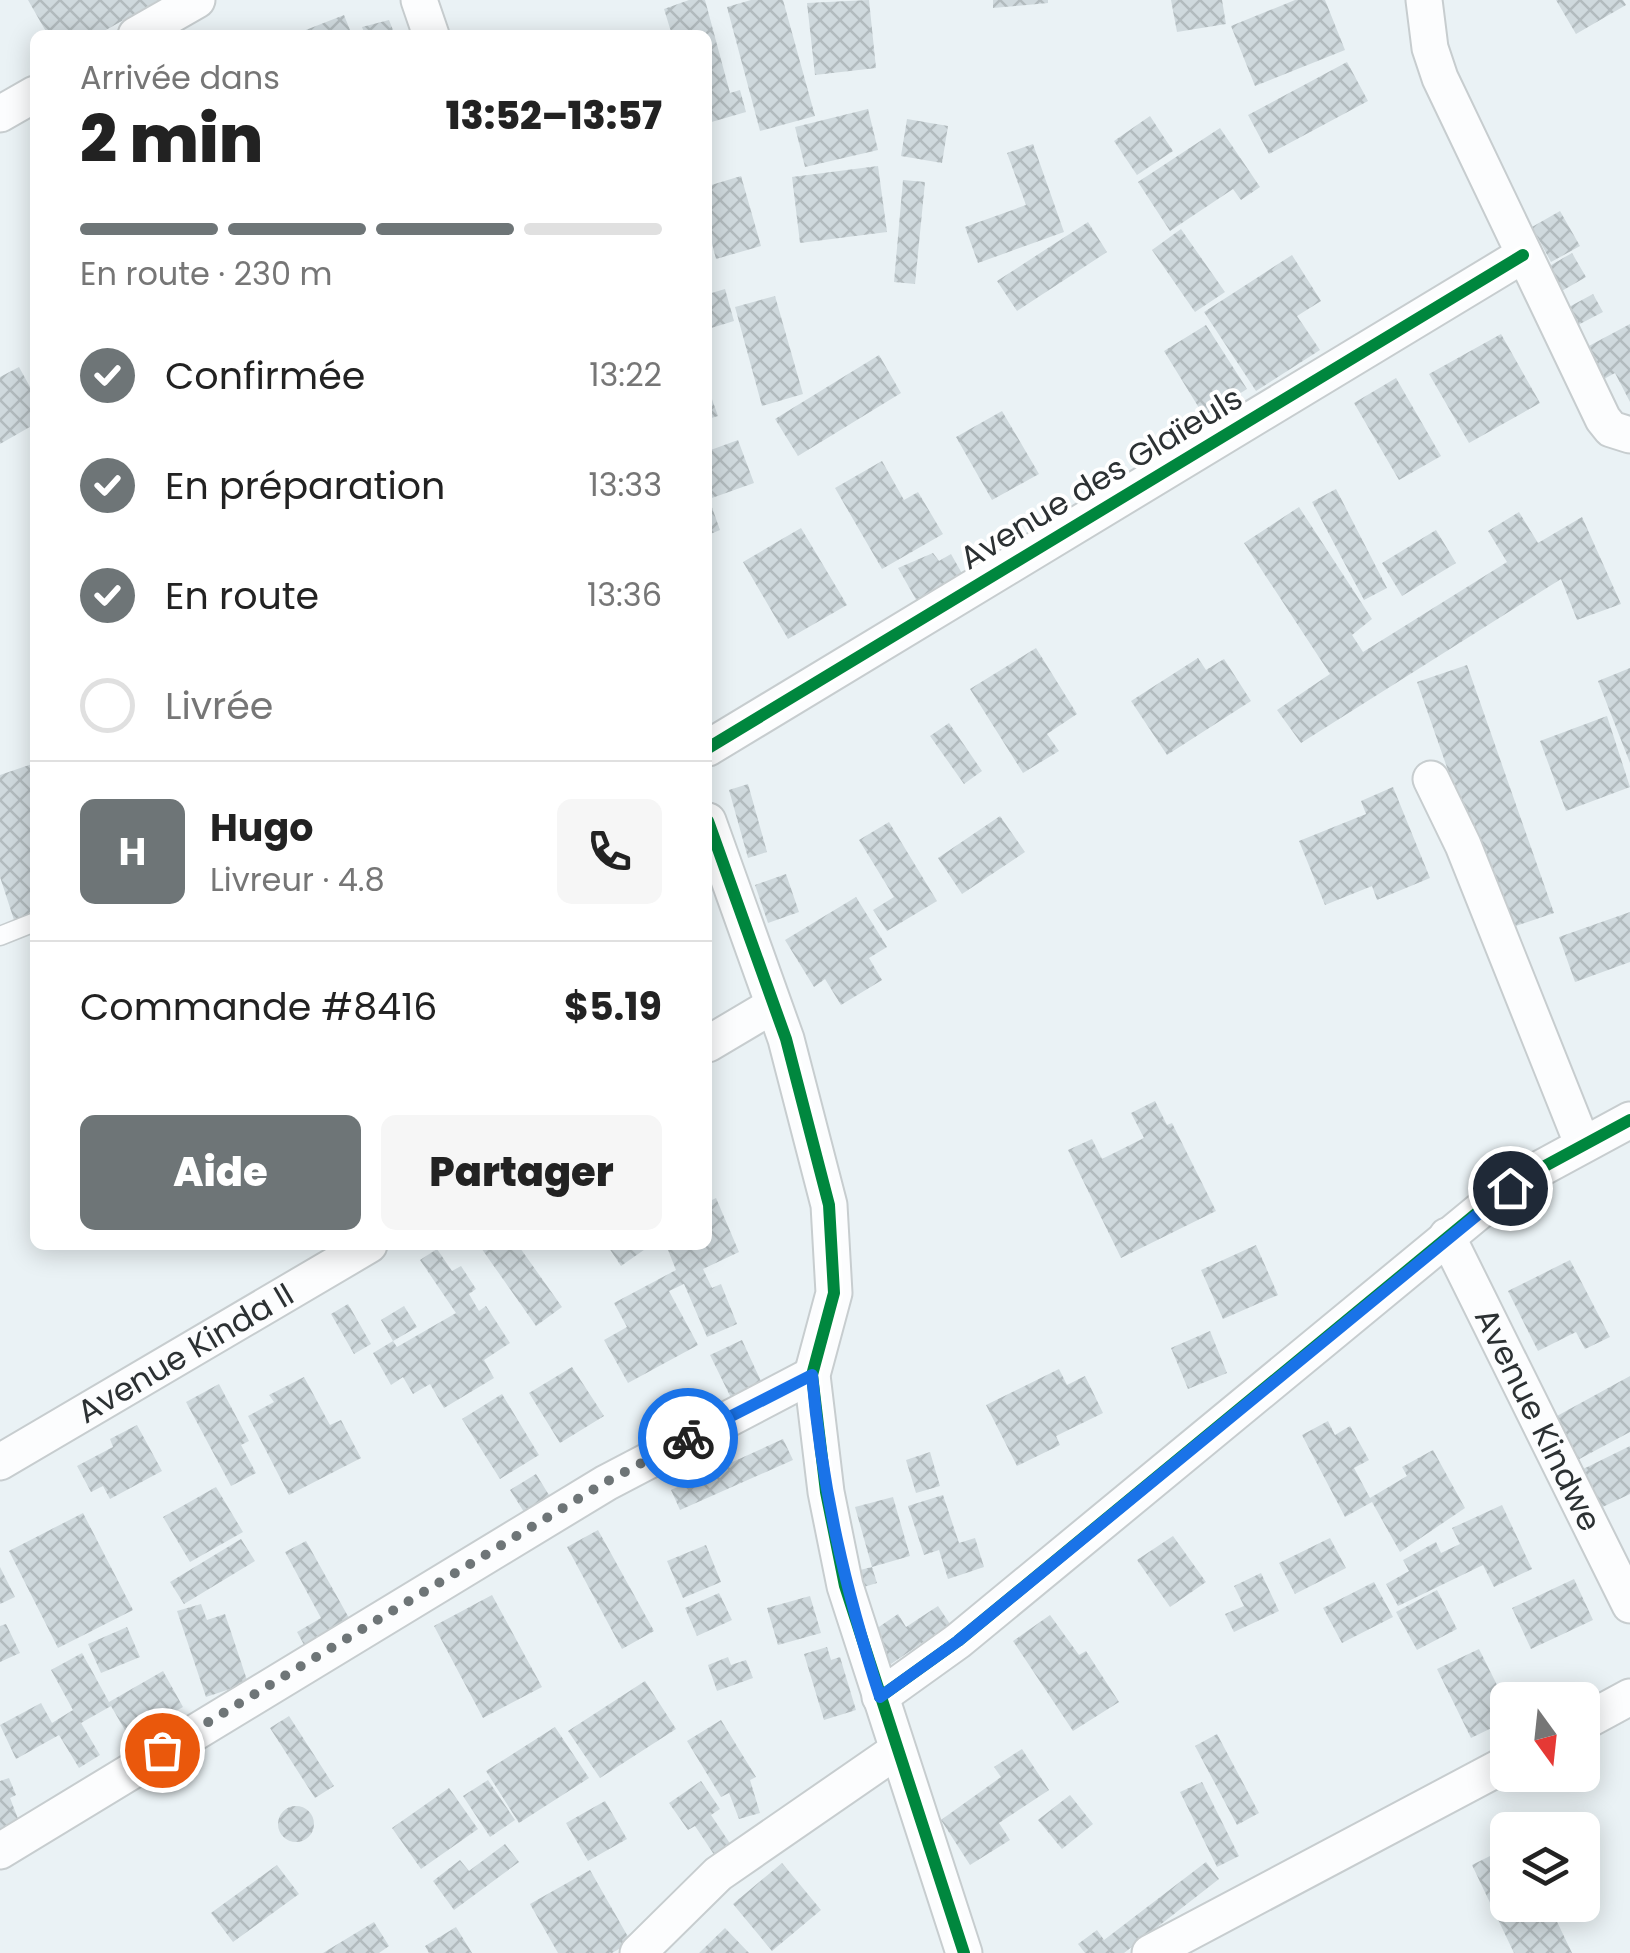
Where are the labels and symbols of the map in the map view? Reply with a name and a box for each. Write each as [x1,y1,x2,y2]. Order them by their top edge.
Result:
street label: Avenue des Glaïeuls [951,375,1251,580]
pin [1468,1146,1553,1231]
street label: Avenue Kinda II [69,1271,302,1434]
street label: Avenue Kindwe [1464,1300,1613,1539]
courier [638,1388,738,1488]
north arrow [1490,1682,1600,1792]
pin [120,1708,205,1793]

